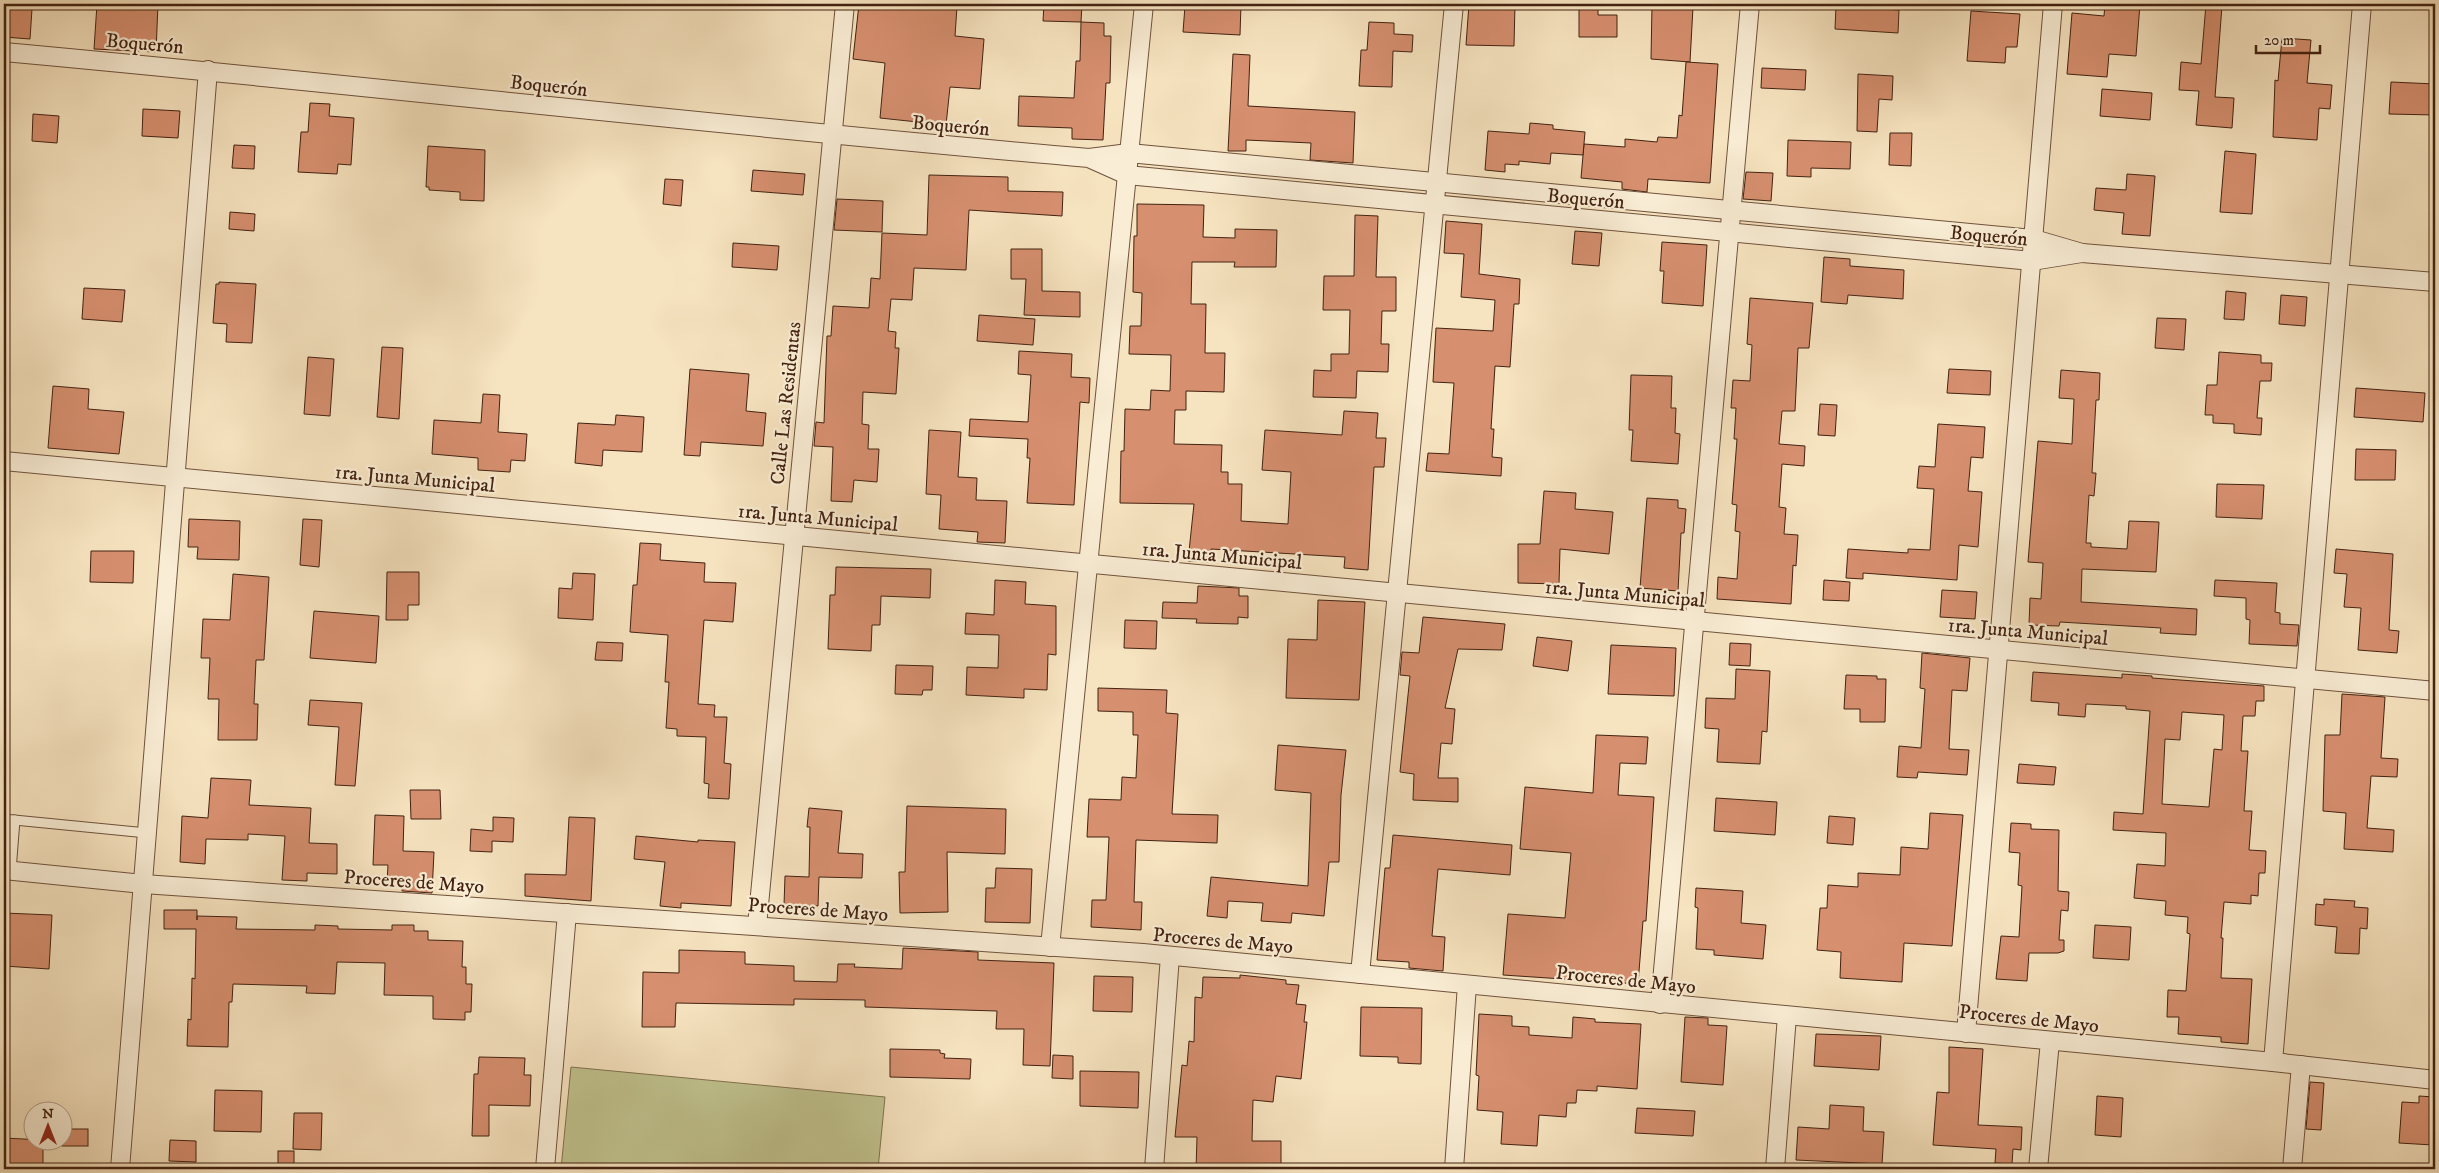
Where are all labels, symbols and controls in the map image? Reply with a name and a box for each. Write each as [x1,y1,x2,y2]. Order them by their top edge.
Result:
scale bar [2256,22,2320,54]
street label: Boquerón [105,29,185,60]
text: 20 m [2264,31,2294,50]
street label: Boquerón [509,70,589,103]
street label: Boquerón [911,111,991,142]
street label: Boquerón [1546,184,1626,215]
street label: Boquerón [1949,221,2029,252]
street label: Calle Las Residentas [766,320,808,486]
street label: 1ra. Junta Municipal [334,460,496,499]
street label: 1ra. Junta Municipal [737,499,899,538]
street label: 1ra. Junta Municipal [1141,537,1303,576]
street label: 1ra. Junta Municipal [1544,575,1706,614]
street label: 1ra. Junta Municipal [1947,613,2109,652]
street label: Proceres de Mayo [343,865,485,900]
street label: Proceres de Mayo [747,893,889,928]
street label: Proceres de Mayo [1152,923,1294,960]
street label: Proceres de Mayo [1555,961,1697,1000]
street label: Proceres de Mayo [1958,1000,2100,1039]
north arrow [22,1100,72,1150]
text: N [42,1105,54,1123]

